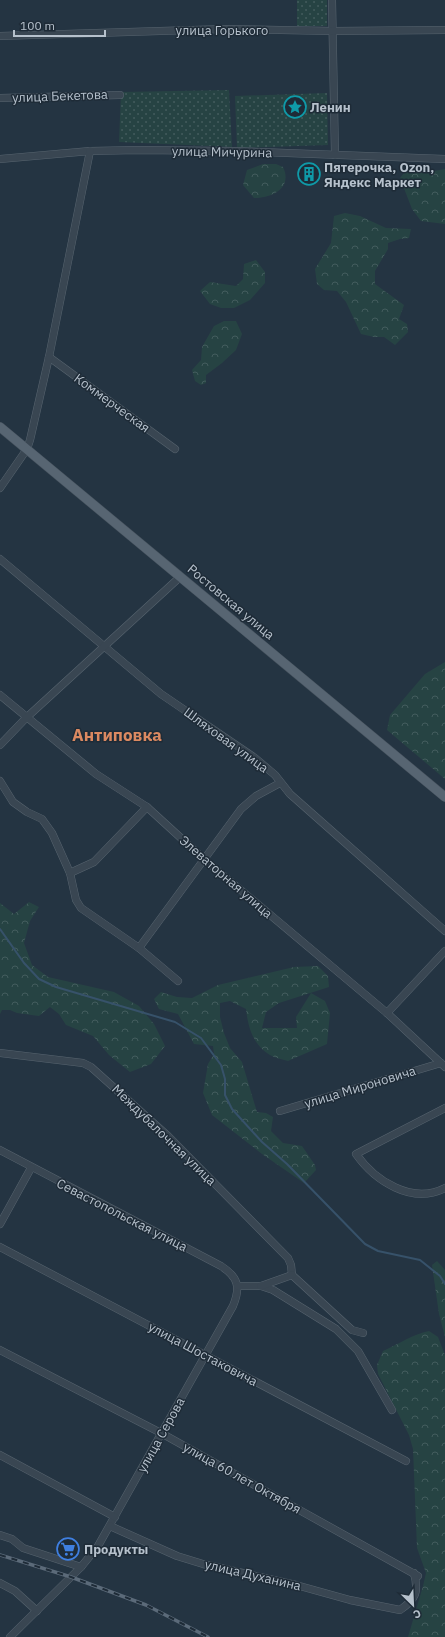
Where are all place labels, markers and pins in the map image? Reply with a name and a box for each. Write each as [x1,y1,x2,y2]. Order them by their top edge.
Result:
place icon: Ленин [282,94,308,120]
place label: Ленин [310,99,351,116]
place label: Пятерочка, Ozon, Яндекс Маркет [324,159,434,191]
building icon: Пятерочка, Ozon, Яндекс Маркет [296,161,322,187]
supermarket icon: Продукты [55,1536,81,1562]
place label: Продукты [84,1541,148,1558]

